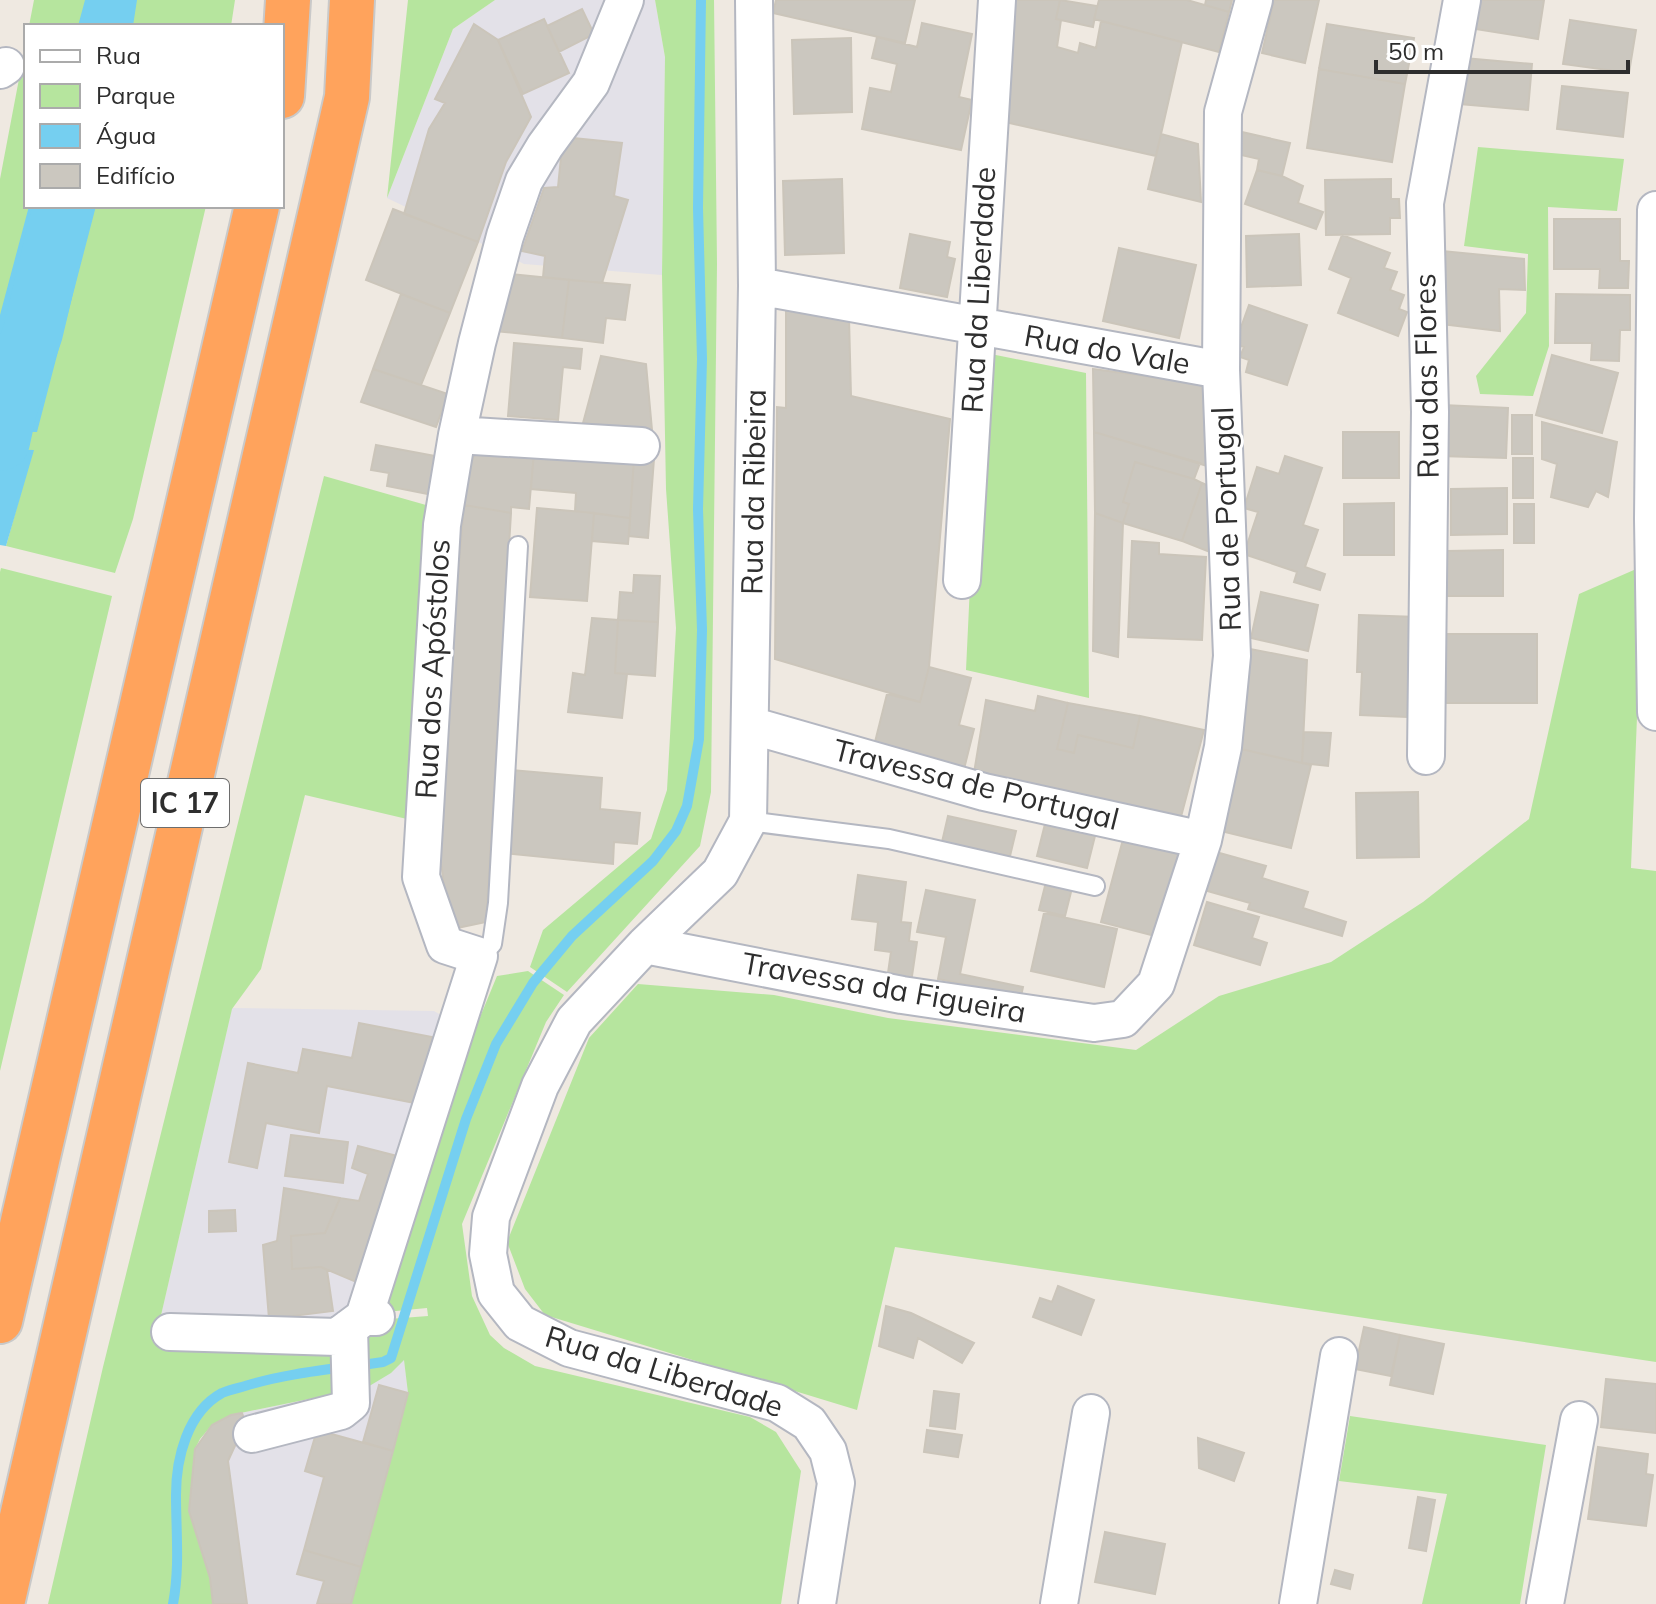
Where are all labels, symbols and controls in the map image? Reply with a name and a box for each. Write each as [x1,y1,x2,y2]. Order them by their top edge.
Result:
legend [24,24,284,208]
scale bar [1376,24,1628,74]
text: 50 m [1388,36,1444,66]
text: Rua [96,40,141,70]
text: Parque [96,80,175,110]
text: Água [96,120,156,150]
text: Edifício [96,160,175,190]
street label: Rua da Liberdade [953,166,1003,414]
street label: Rua das Flores [1405,273,1447,479]
street label: Rua do Vale [1021,316,1193,382]
street label: Rua da Ribeira [732,389,774,595]
street label: Rua de Portugal [1203,406,1249,632]
street label: Rua dos Apóstolos [406,538,458,800]
street label: Travessa de Portugal [830,730,1123,838]
road number: IC 17 [141,779,229,827]
street label: Travessa da Figueira [739,943,1029,1031]
street label: Rua da Liberdade [541,1317,788,1425]

